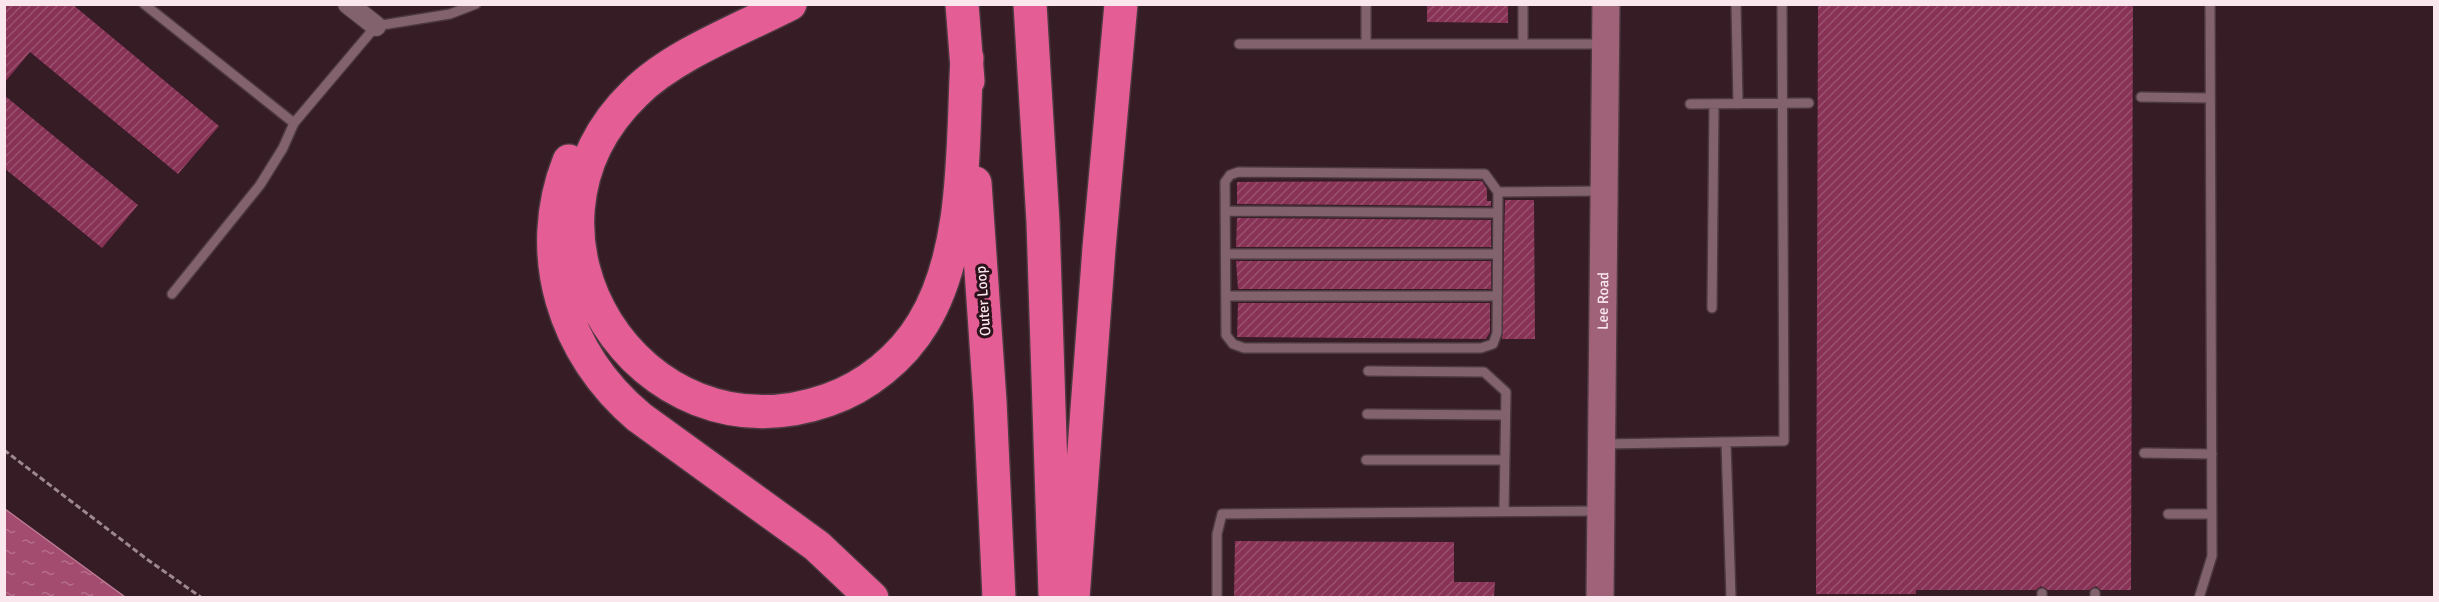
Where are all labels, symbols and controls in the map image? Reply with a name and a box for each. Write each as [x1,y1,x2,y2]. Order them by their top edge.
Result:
street label: Outer Loop [972,265,994,337]
street label: Lee Road [1594,272,1612,330]

